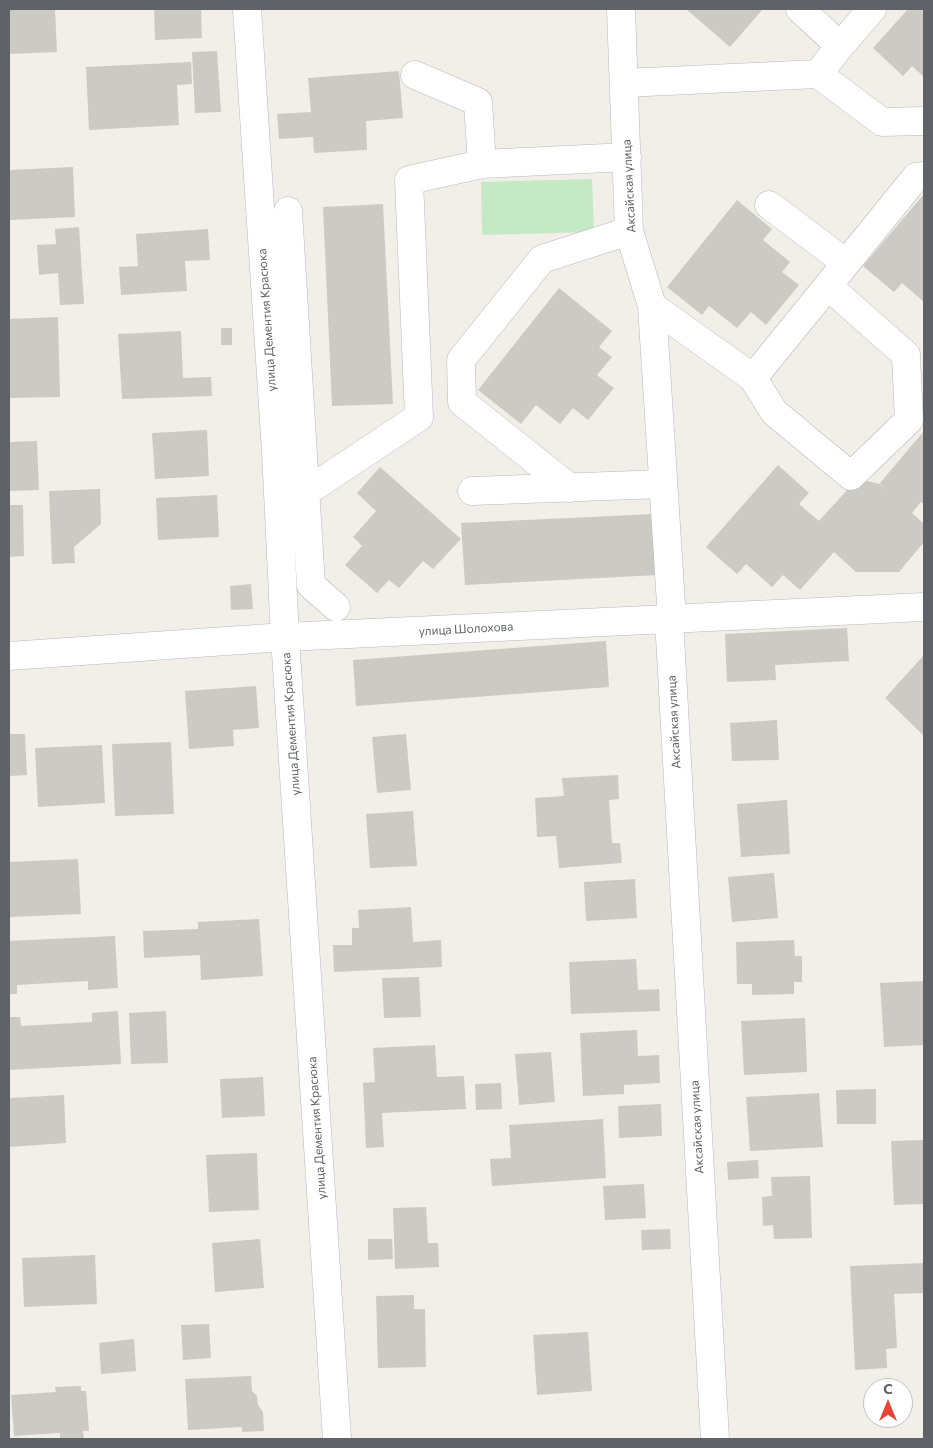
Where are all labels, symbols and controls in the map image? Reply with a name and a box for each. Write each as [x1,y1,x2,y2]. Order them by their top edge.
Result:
street label: Аксайская улица [619,139,639,233]
street label: улица Дементия Красюка [255,248,279,392]
street label: улица Шолохова [418,619,514,639]
street label: улица Дементия Красюка [279,652,303,796]
street label: Аксайская улица [664,675,684,769]
street label: улица Дементия Красюка [305,1056,329,1200]
street label: Аксайская улица [687,1080,707,1174]
north arrow [863,1378,913,1428]
text: С [883,1380,893,1397]

